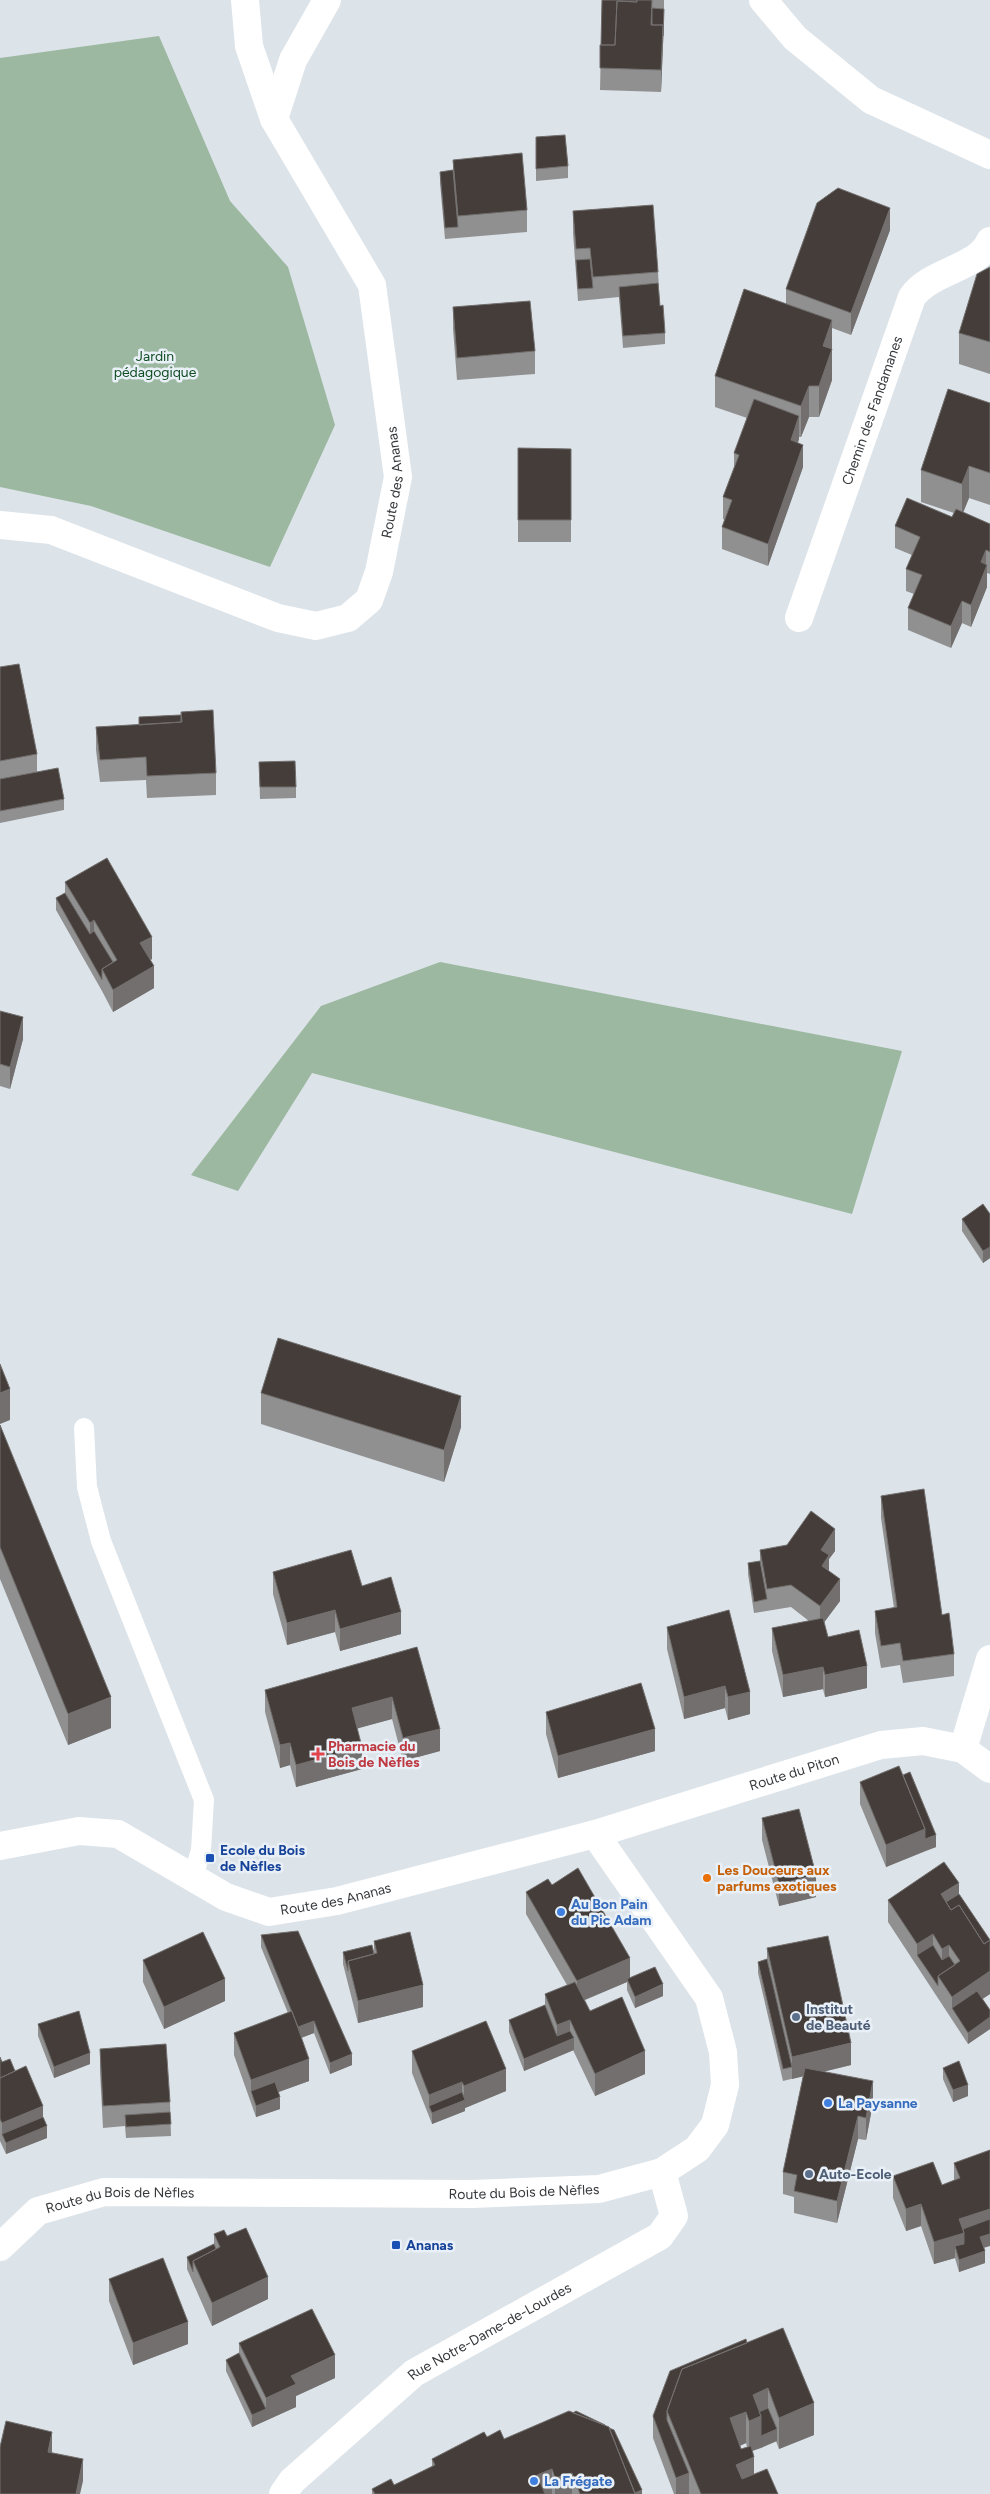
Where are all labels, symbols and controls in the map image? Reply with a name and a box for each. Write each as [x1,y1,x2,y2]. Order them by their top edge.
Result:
street label: Chemin des Fandamanes [838,334,906,487]
park label: Jardin pédagogique [114,348,197,381]
street label: Route des Ananas [377,426,407,540]
place label: Pharmacie du Bois de Nèfles [328,1738,420,1771]
marker: Pharmacie du Bois de Nèfles [312,1748,324,1760]
street label: Route du Piton [747,1750,841,1794]
place label: Ecole du Bois de Nèfles [220,1842,306,1875]
marker: Ecole du Bois de Nèfles [204,1852,216,1864]
place label: Les Douceurs aux parfums exotiques [717,1862,837,1895]
marker: Les Douceurs aux parfums exotiques [701,1872,713,1884]
street label: Route des Ananas [279,1879,393,1919]
place label: Au Bon Pain du Pic Adam [571,1896,652,1929]
marker: Au Bon Pain du Pic Adam [555,1906,567,1918]
place label: Institut de Beauté [806,2001,871,2034]
marker: Institut de Beauté [790,2011,802,2023]
place label: La Paysanne [838,2095,918,2112]
marker: La Paysanne [822,2097,834,2109]
place label: Auto-Ecole [819,2166,892,2183]
marker: Auto-Ecole [803,2168,815,2180]
street label: Route du Bois de Nèfles [449,2180,600,2203]
street label: Route du Bois de Nèfles [44,2184,194,2217]
place label: Ananas [406,2237,454,2254]
marker: Ananas [390,2239,402,2251]
street label: Rue Notre-Dame-de-Lourdes [404,2279,574,2383]
place label: La Frégate [544,2473,612,2490]
marker: La Frégate [528,2475,540,2487]

